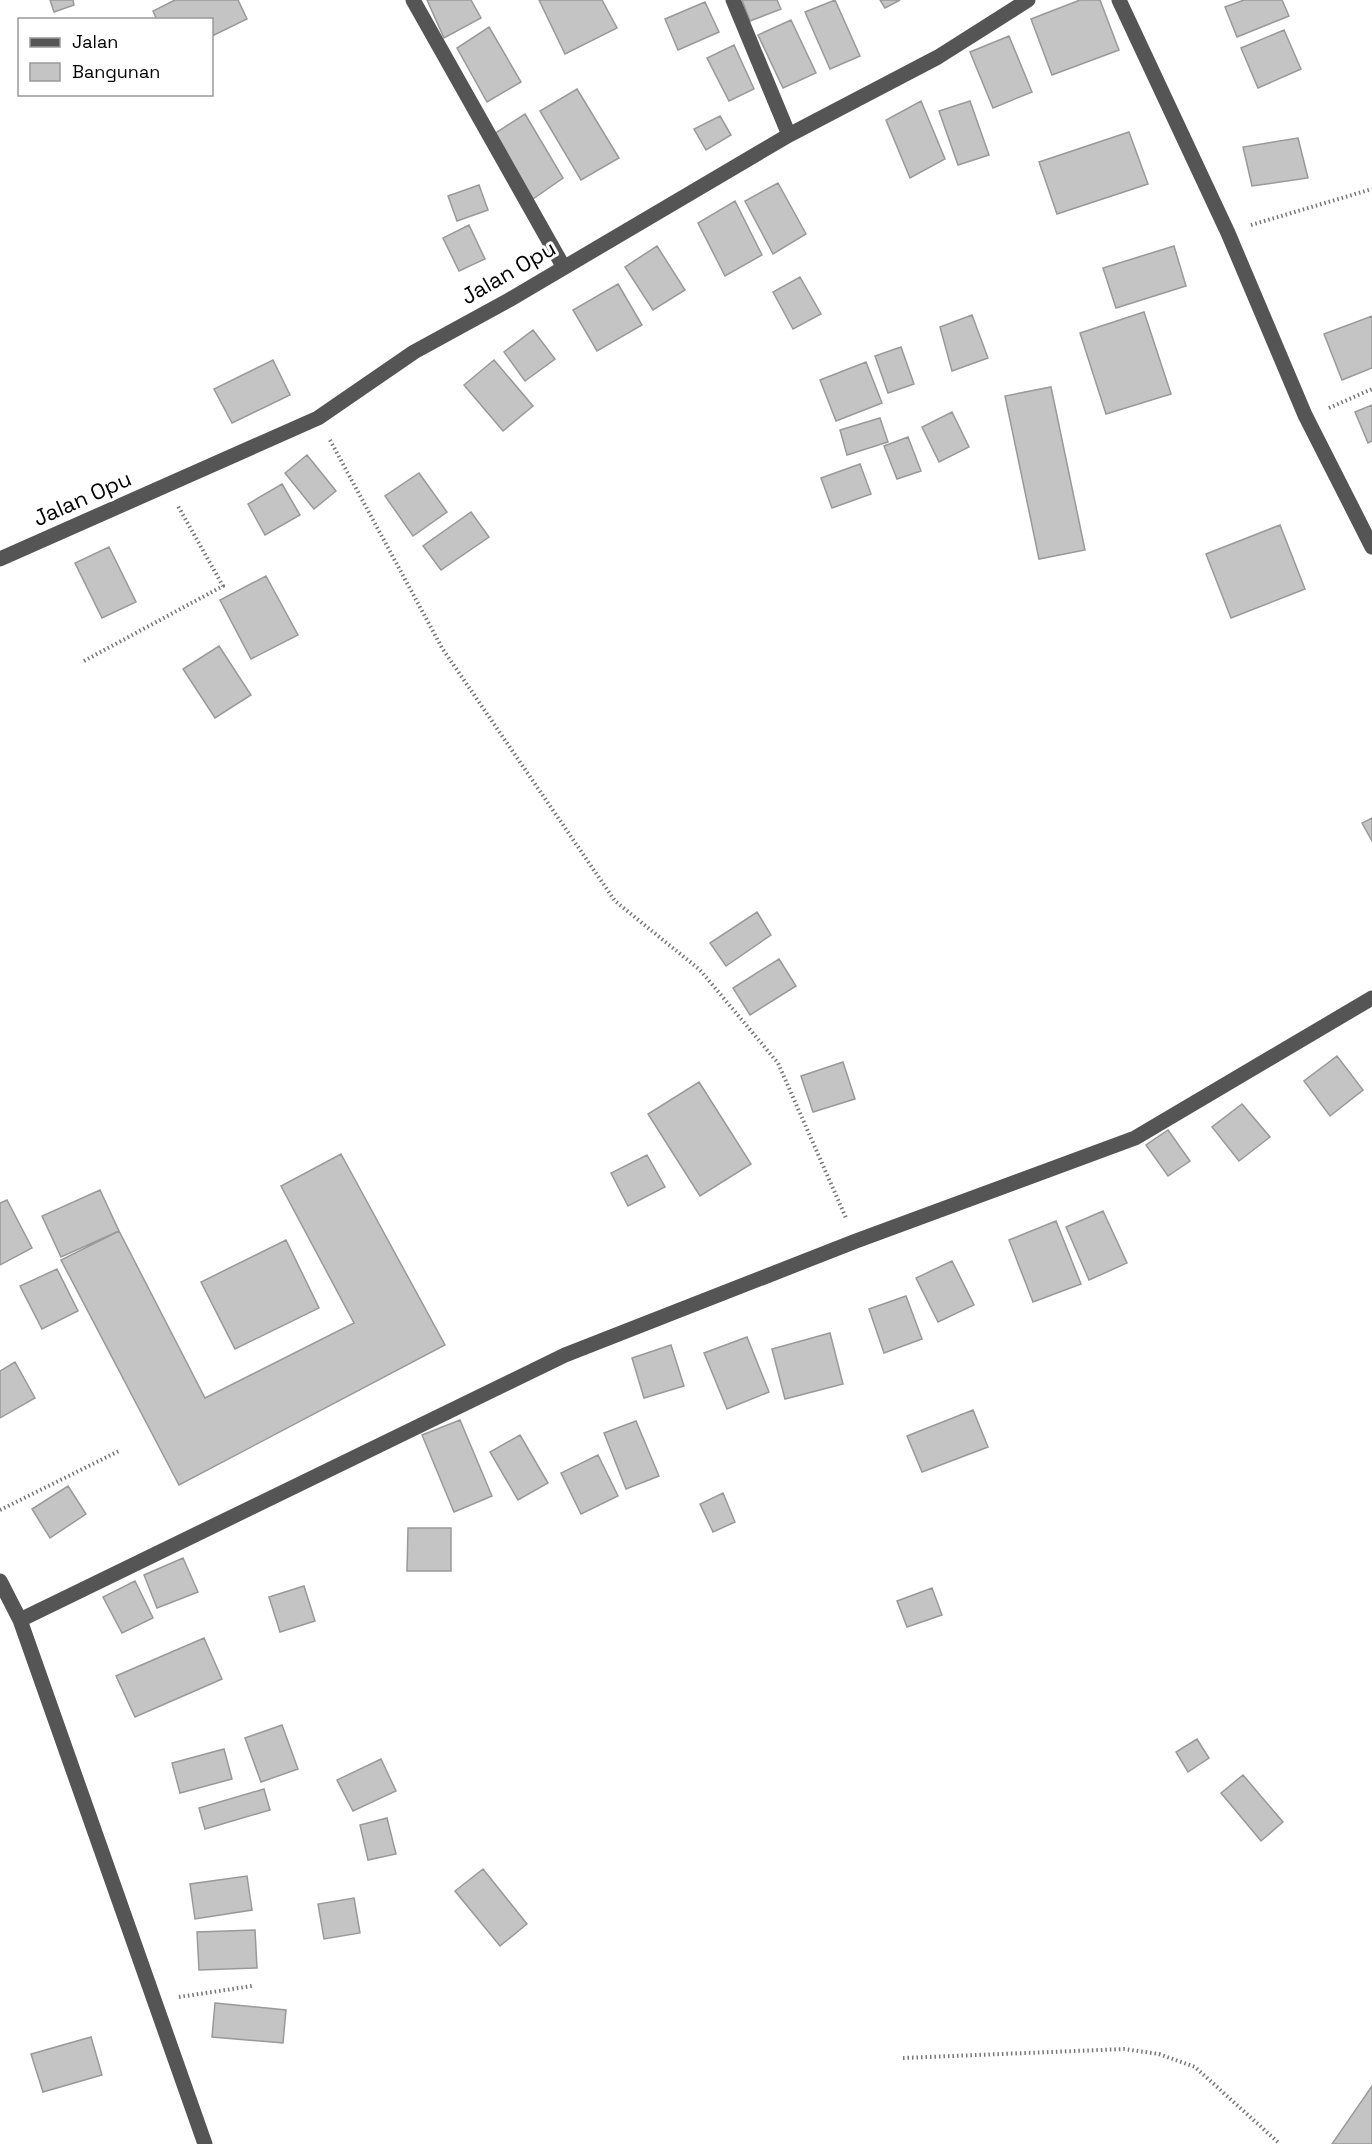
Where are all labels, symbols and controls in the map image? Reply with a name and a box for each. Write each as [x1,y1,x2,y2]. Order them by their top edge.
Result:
legend [18,18,213,96]
text: Jalan [72,30,118,53]
text: Bangunan [72,60,160,83]
street label: Jalan Opu [456,234,560,310]
street label: Jalan Opu [28,464,136,532]

